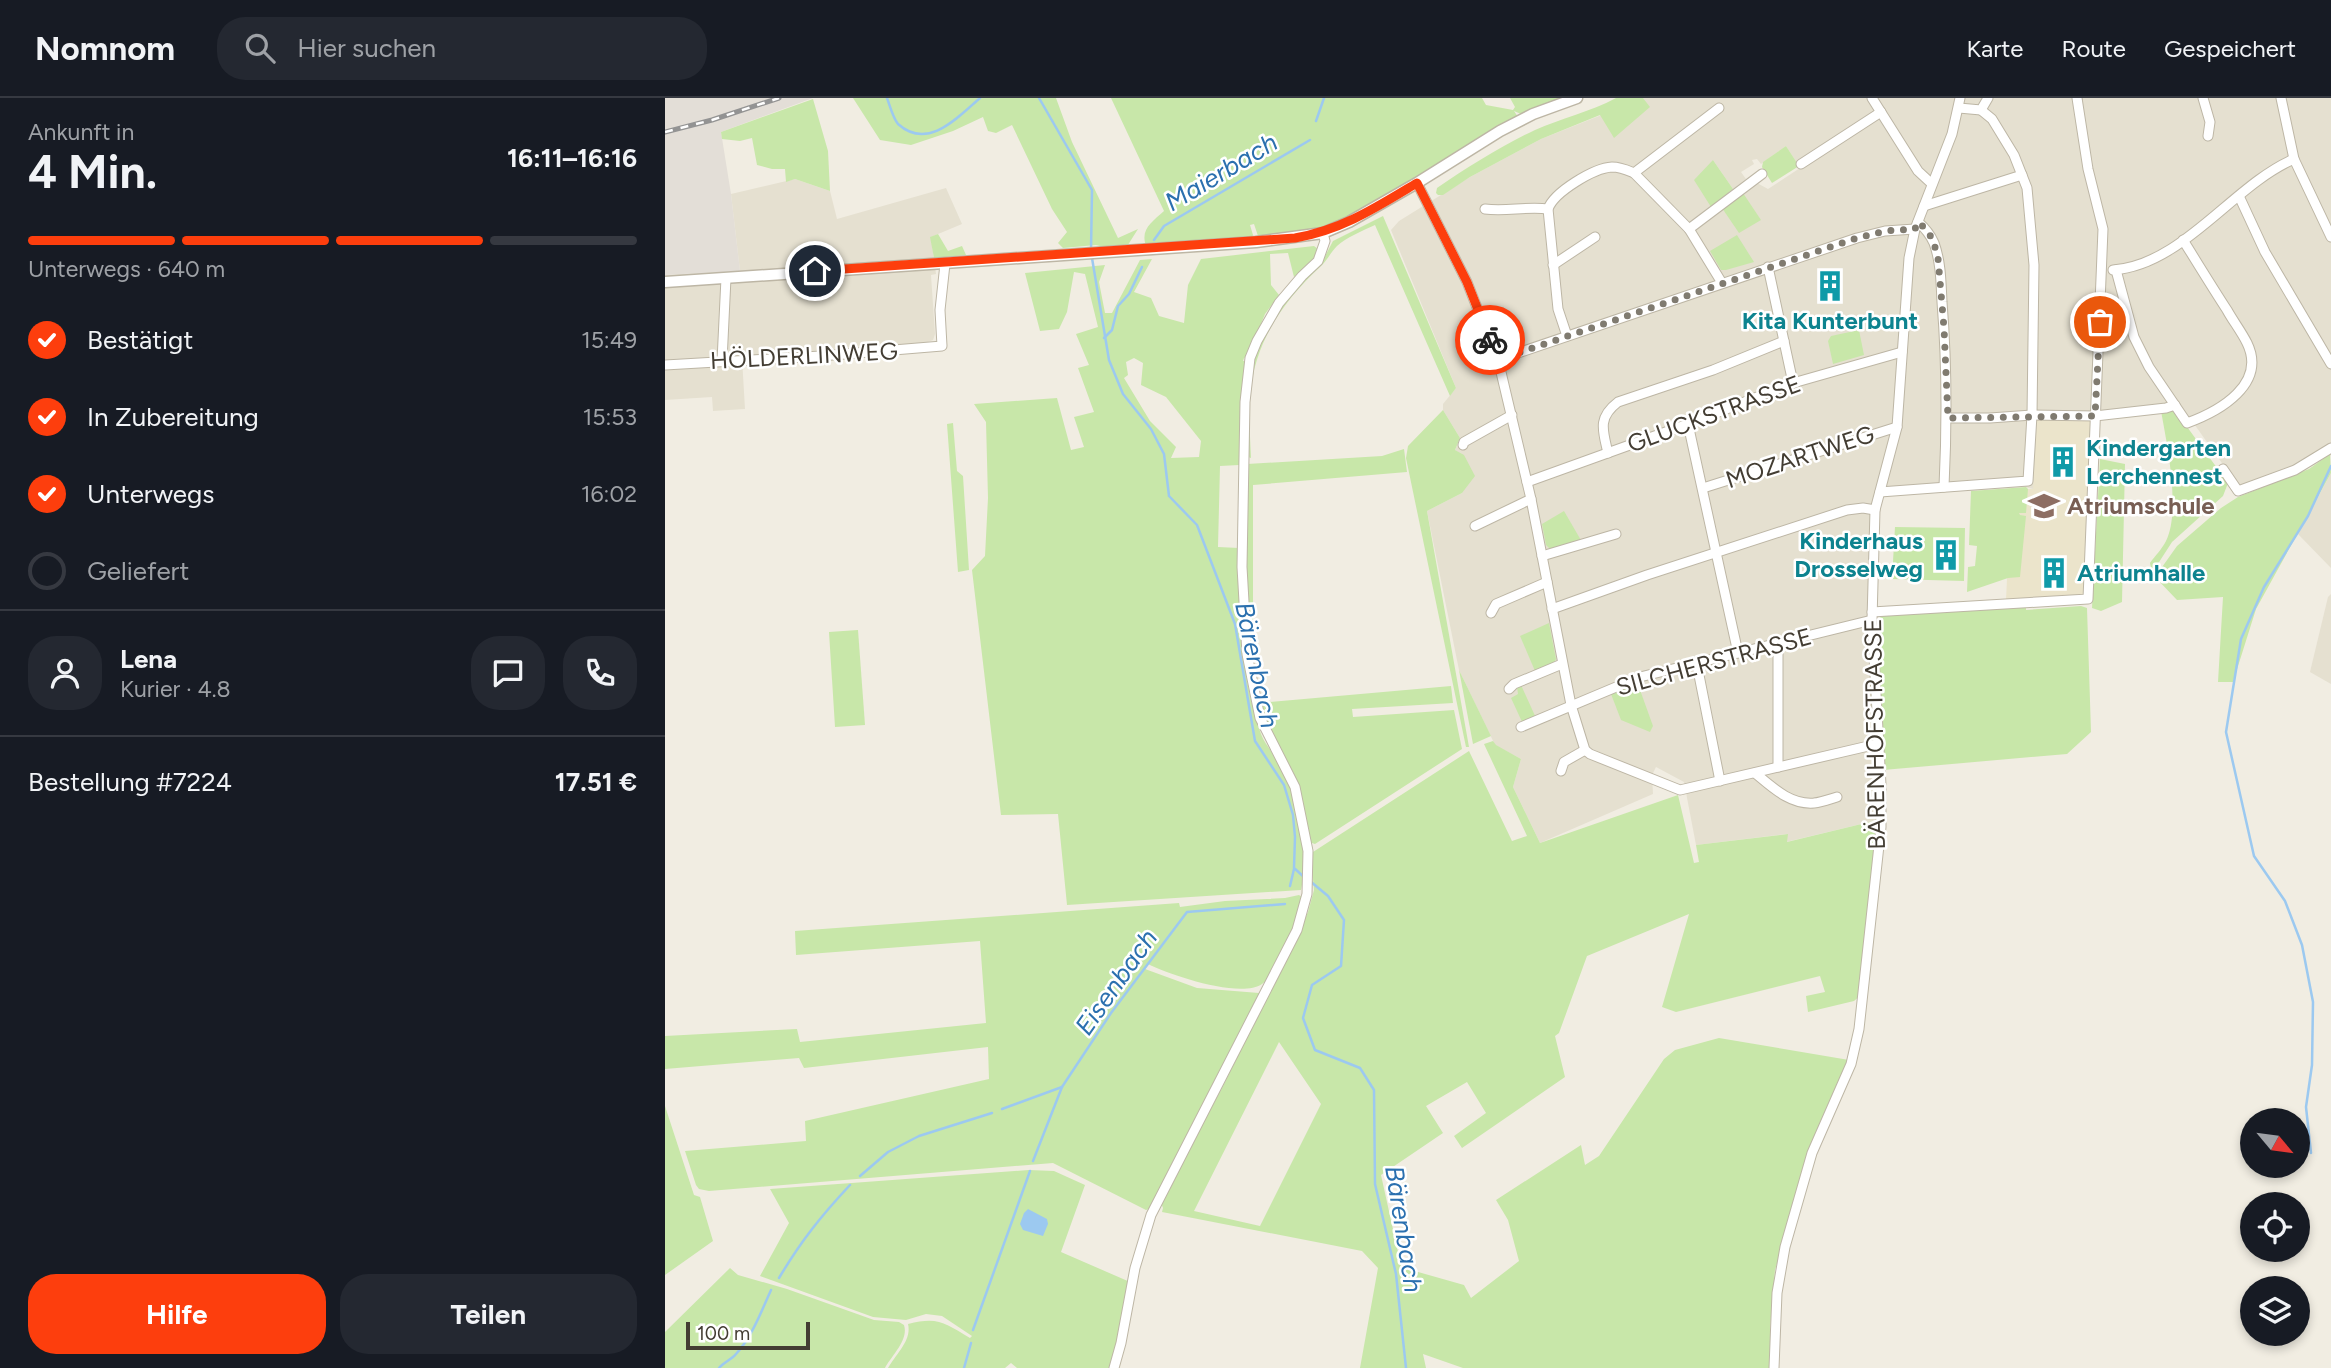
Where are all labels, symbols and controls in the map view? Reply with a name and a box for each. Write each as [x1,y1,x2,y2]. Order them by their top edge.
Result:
search box [217,17,707,80]
text: Nomnom [35,29,175,68]
icon: search [241,29,279,67]
text: Hier suchen [297,32,436,64]
text: Karte [1967,34,2023,63]
text: Route [2061,34,2126,63]
text: Gespeichert [2164,34,2296,63]
text: Ankunft in [28,118,134,146]
water label: Maierbach [1159,126,1283,218]
text: 16:11–16:16 [507,142,637,174]
text: 4 Min. [28,144,157,200]
pin [785,241,845,301]
icon: home [796,252,834,290]
text: Unterwegs · 640 m [28,255,225,283]
building icon: Kita Kunterbunt [1813,269,1847,303]
pin [2070,292,2130,352]
icon: bag [2081,303,2119,341]
courier [1455,305,1525,375]
place label: Kita Kunterbunt [1742,306,1918,335]
icon: check [28,321,66,359]
icon: bike [1471,321,1509,359]
text: Bestätigt [87,324,193,356]
text: 15:49 [581,326,637,354]
street label: HÖLDERLINWEG [709,336,899,375]
street label: GLUCKSTRASSE [1623,369,1805,458]
icon: check [28,398,66,436]
text: In Zubereitung [87,401,259,433]
text: 15:53 [583,403,637,431]
street label: MOZARTWEG [1722,419,1878,494]
place label: Kindergarten Lerchennest [2086,433,2231,490]
building icon: Kindergarten Lerchennest [2046,445,2080,479]
icon: check [28,475,66,513]
text: Unterwegs [87,478,214,510]
text: 16:02 [581,480,637,508]
school or university icon: Atriumschule [2027,489,2061,523]
place label: Atriumschule [2067,491,2215,520]
place label: Kinderhaus Drosselweg [1794,526,1923,583]
building icon: Kinderhaus Drosselweg [1929,538,1963,572]
text: Geliefert [87,555,189,587]
building icon: Atriumhalle [2037,556,2071,590]
place label: Atriumhalle [2077,558,2205,587]
water label: Bärenbach [1228,599,1286,731]
street label: BÄRENHOFSTRASSE [1858,618,1891,850]
street label: SILCHERSTRASSE [1613,621,1815,702]
button: person [28,636,102,710]
button: chat [471,636,545,710]
button: phone [563,636,637,710]
text: Lena [120,643,177,675]
text: Kurier · 4.8 [120,675,231,703]
text: Bestellung #7224 [28,766,232,798]
text: 17.51 € [555,766,637,798]
water label: Eisenbach [1068,923,1164,1041]
north arrow [2240,1108,2310,1178]
map controls [2240,1108,2310,1346]
water label: Bärenbach [1378,1163,1430,1295]
button: locate [2240,1192,2310,1262]
button: Hilfe [28,1274,326,1354]
button: Teilen [340,1274,637,1354]
button: layers [2240,1276,2310,1346]
scale bar [686,1319,810,1351]
text: 100 m [697,1322,750,1345]

